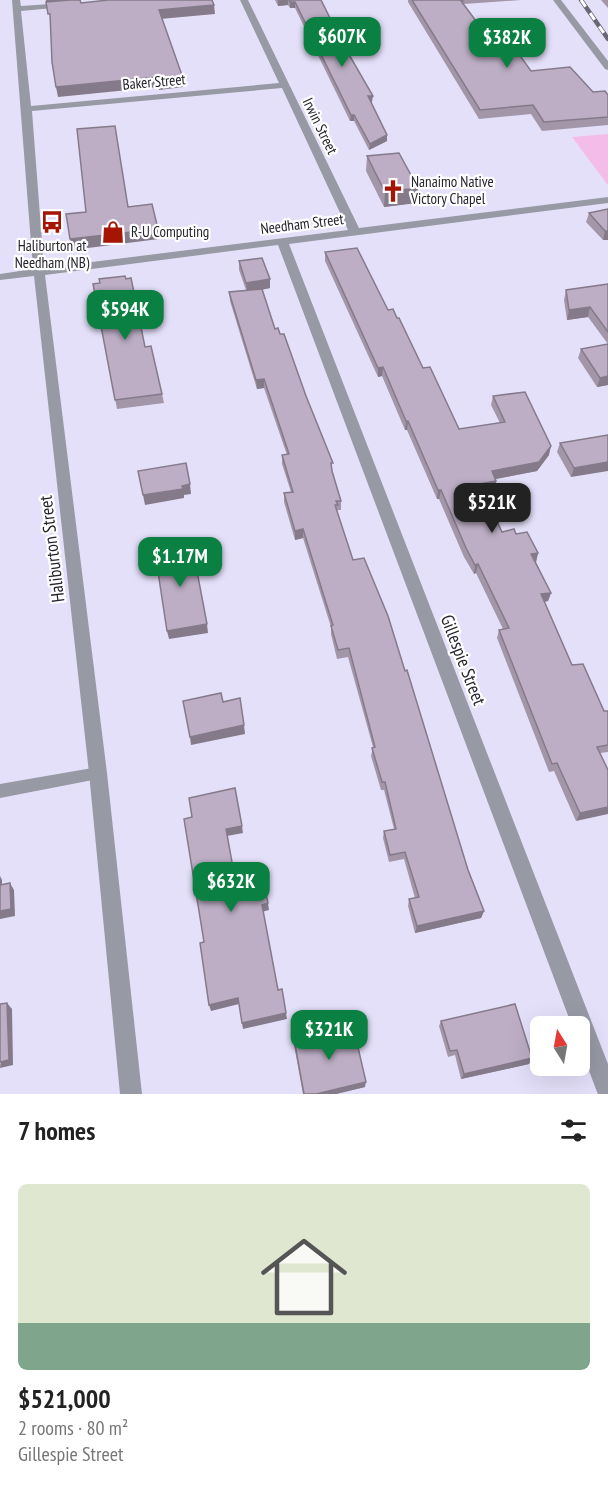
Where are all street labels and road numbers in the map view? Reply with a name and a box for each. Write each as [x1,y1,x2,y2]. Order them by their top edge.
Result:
street label: Baker Street [122,69,186,94]
street label: Irwin Street [299,94,342,157]
street label: Needham Street [259,209,345,238]
street label: Haliburton Street [34,494,69,604]
street label: Gillespie Street [436,611,491,708]

